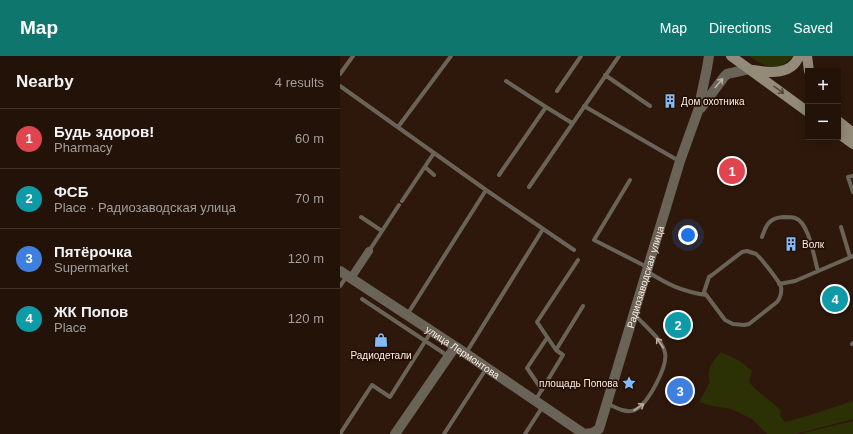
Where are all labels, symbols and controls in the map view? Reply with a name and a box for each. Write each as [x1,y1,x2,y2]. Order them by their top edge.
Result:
text: Map [20,17,58,38]
text: Map [660,20,687,36]
text: Directions [709,20,771,36]
text: Saved [793,20,833,36]
map controls [805,68,841,140]
button: + [805,68,841,104]
text: Nearby [16,72,74,91]
text: 4 results [275,75,324,90]
one-way arrow [714,78,723,88]
one-way arrow [773,86,784,94]
building icon: Дом охотника [662,93,678,109]
place label: Дом охотника [681,96,745,107]
button: − [805,104,841,140]
text: Будь здоров! [54,123,154,140]
text: 1 [25,131,33,146]
text: 60 m [295,131,324,146]
text: Pharmacy [54,140,113,155]
pin: 1 [719,156,745,186]
text: ФСБ [54,183,88,200]
text: 2 [25,191,33,206]
text: 70 m [295,191,324,206]
text: Place · Радиозаводская улица [54,200,236,215]
street label: Радиозаводская улица [624,224,666,329]
your location [678,225,698,245]
building icon: Волк [783,236,799,252]
place label: Волк [802,239,825,250]
text: Пятёрочка [54,243,132,260]
text: 3 [25,251,33,266]
text: 120 m [288,251,324,266]
text: Supermarket [54,260,128,275]
pin: 4 [822,284,848,314]
text: ЖК Попов [54,303,128,320]
pin: 2 [665,310,691,340]
text: 4 [25,311,33,326]
text: 120 m [288,311,324,326]
text: Place [54,320,87,335]
street label: улица Лермонтова [424,323,502,381]
shop icon: Радиодетали [373,332,389,348]
one-way arrow [656,337,664,348]
place label: Радиодетали [350,350,412,361]
place icon: площадь Попова [621,375,637,391]
pin: 3 [667,376,693,406]
place label: площадь Попова [539,378,618,389]
one-way arrow [633,403,644,411]

